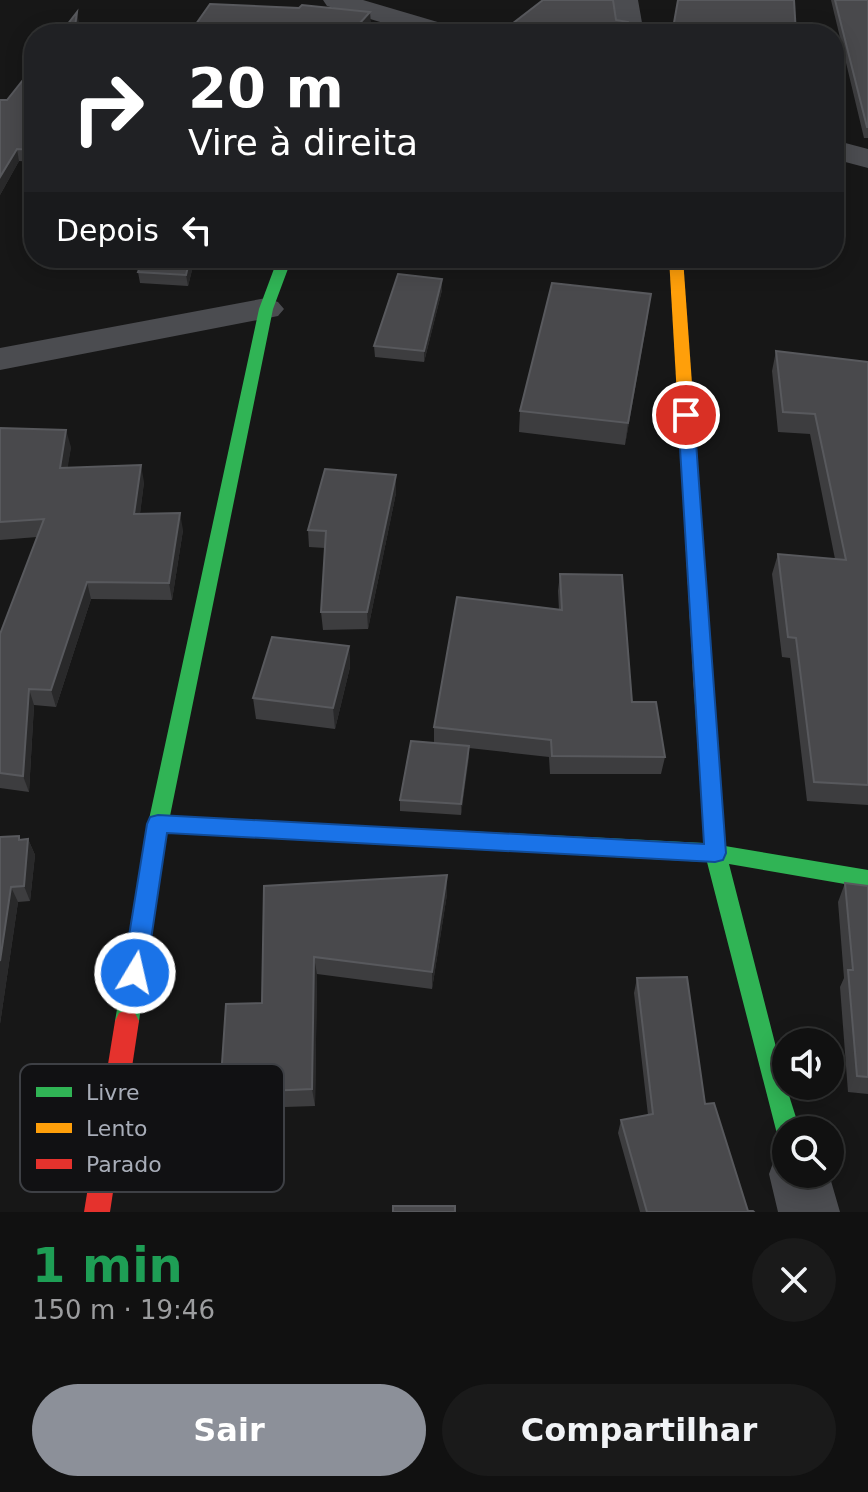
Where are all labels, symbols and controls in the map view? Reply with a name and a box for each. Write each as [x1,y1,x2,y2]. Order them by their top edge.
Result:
text: 20 m [188,55,344,120]
icon: right [56,56,160,160]
text: Vire à direita [188,122,418,163]
icon: left [175,208,219,252]
text: Depois [56,213,159,248]
pin [652,381,720,449]
icon: arrive [664,393,708,437]
position arrow [93,931,177,1015]
map controls [772,1028,844,1188]
button: sound [772,1028,844,1100]
legend [20,1064,284,1192]
text: Livre [86,1080,140,1105]
text: Lento [86,1116,147,1141]
button: search [772,1116,844,1188]
text: Parado [86,1152,162,1177]
text: 1 min [32,1237,183,1293]
button: close [752,1238,836,1322]
text: 150 m · 19:46 [32,1295,215,1325]
button: Sair [32,1384,426,1476]
button: Compartilhar [442,1384,836,1476]

